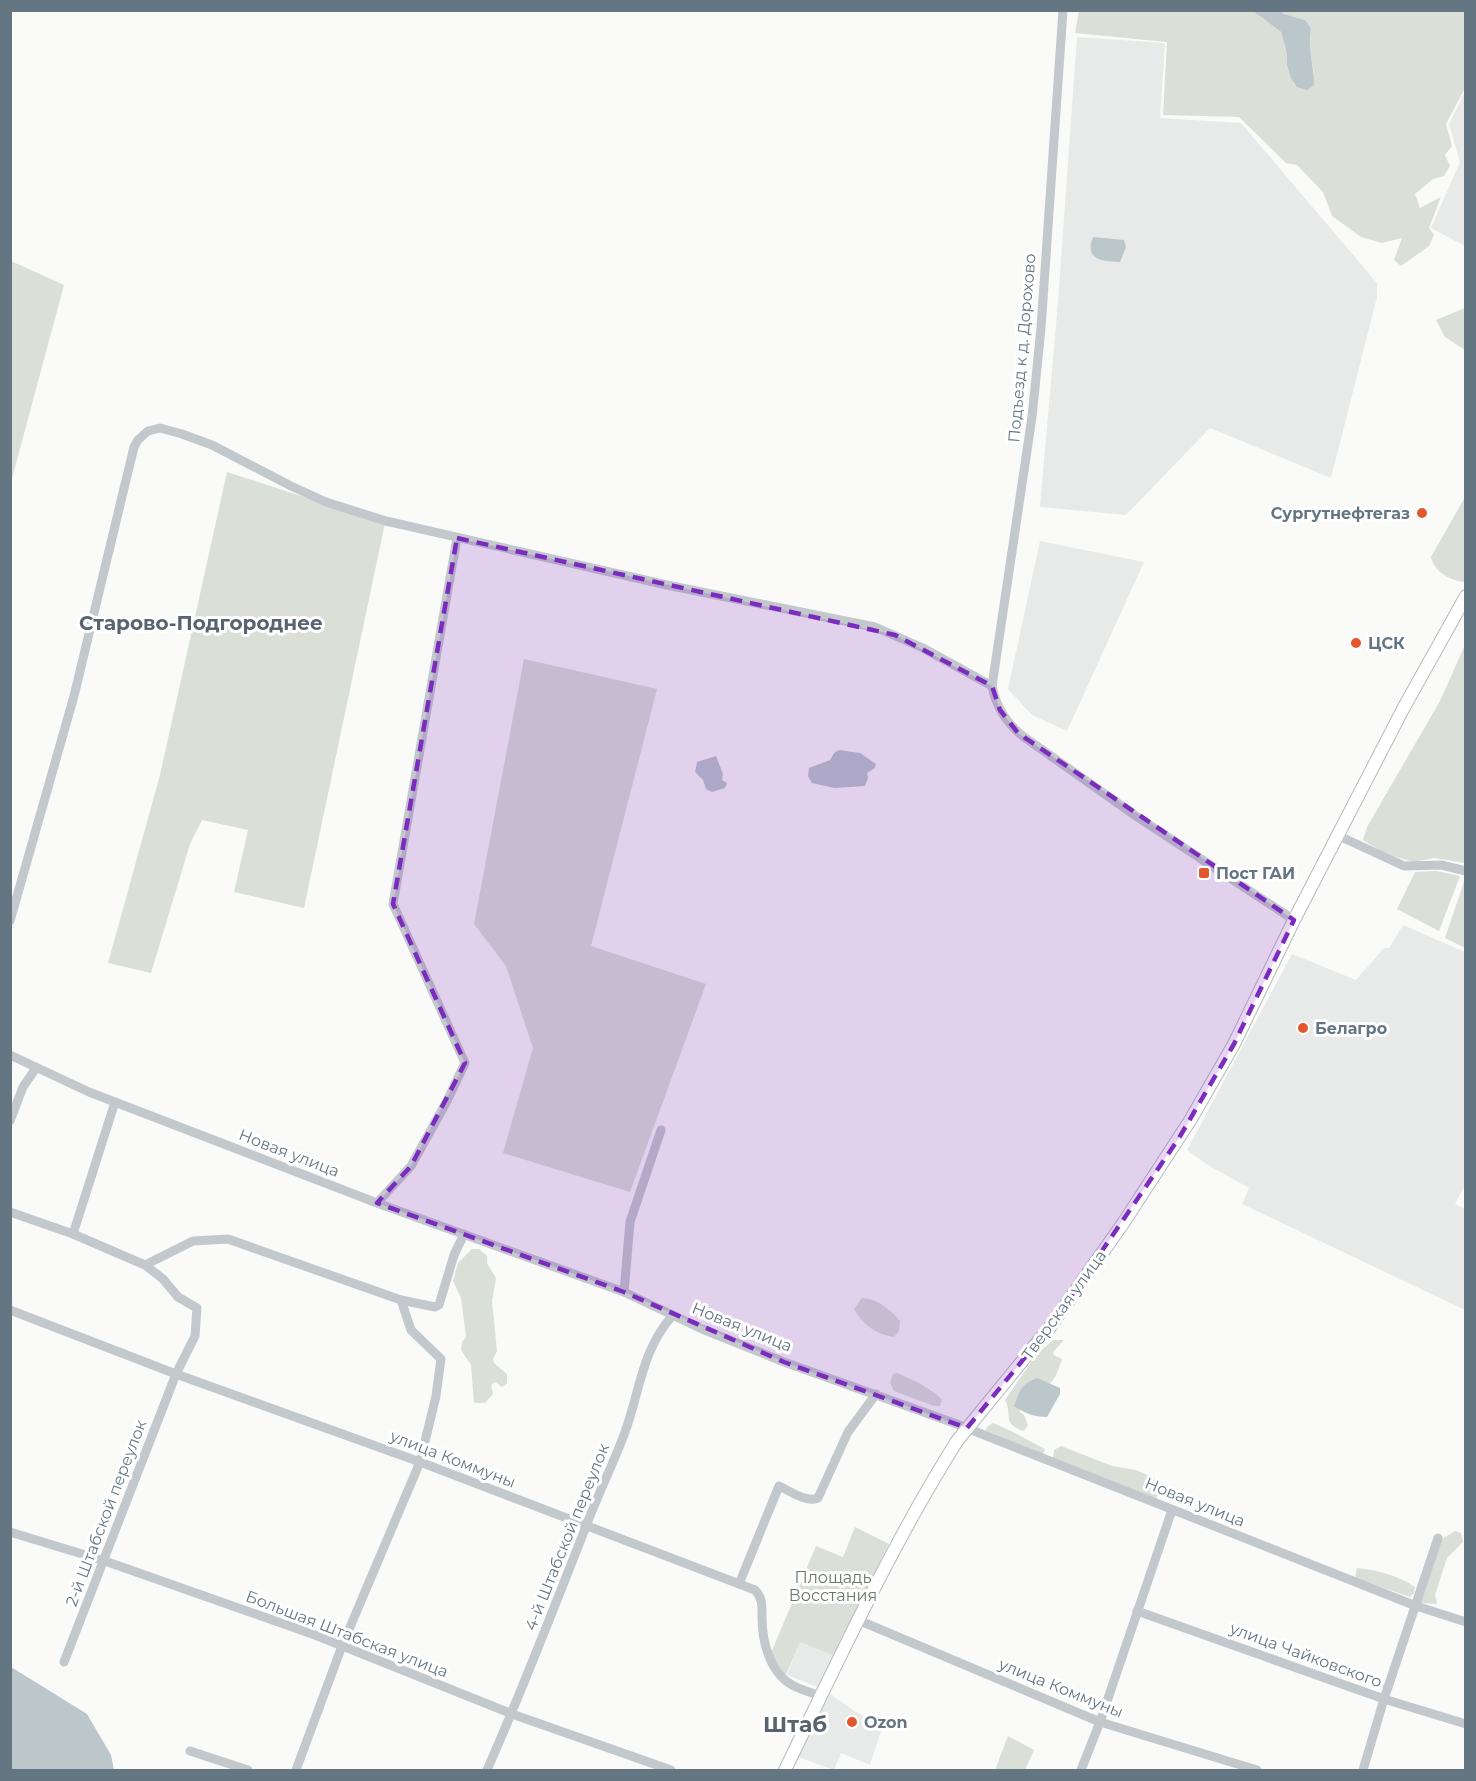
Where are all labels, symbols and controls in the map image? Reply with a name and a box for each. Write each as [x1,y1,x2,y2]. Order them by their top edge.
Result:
street label: Подъезд к д. Дорохово [1004,253,1040,443]
place label: Сургутнефтегаз [1271,504,1410,523]
marker: Сургутнефтегаз [1415,506,1429,520]
district label: Старово-Подгороднее [79,611,323,635]
place label: ЦСК [1368,634,1405,653]
marker: ЦСК [1349,636,1363,650]
place label: Пост ГАИ [1216,864,1295,883]
marker: Пост ГАИ [1197,866,1211,880]
place label: Белагро [1315,1019,1387,1038]
marker: Белагро [1296,1021,1310,1035]
street label: Новая улица [236,1125,342,1181]
street label: Тверская улица [1018,1246,1110,1364]
street label: Новая улица [689,1298,795,1356]
street label: 2-й Штабской переулок [62,1416,151,1609]
street label: улица Коммуны [387,1426,518,1492]
street label: 4-й Штабской переулок [521,1440,614,1633]
street label: Новая улица [1142,1473,1248,1531]
park label: Площадь Восстания [789,1568,877,1605]
street label: Большая Штабская улица [243,1587,451,1681]
street label: улица Чайковского [1226,1618,1385,1691]
street label: улица Коммуны [995,1654,1126,1722]
district label: Штаб [763,1711,827,1738]
place label: Ozon [864,1713,908,1732]
marker: Ozon [845,1715,859,1729]

